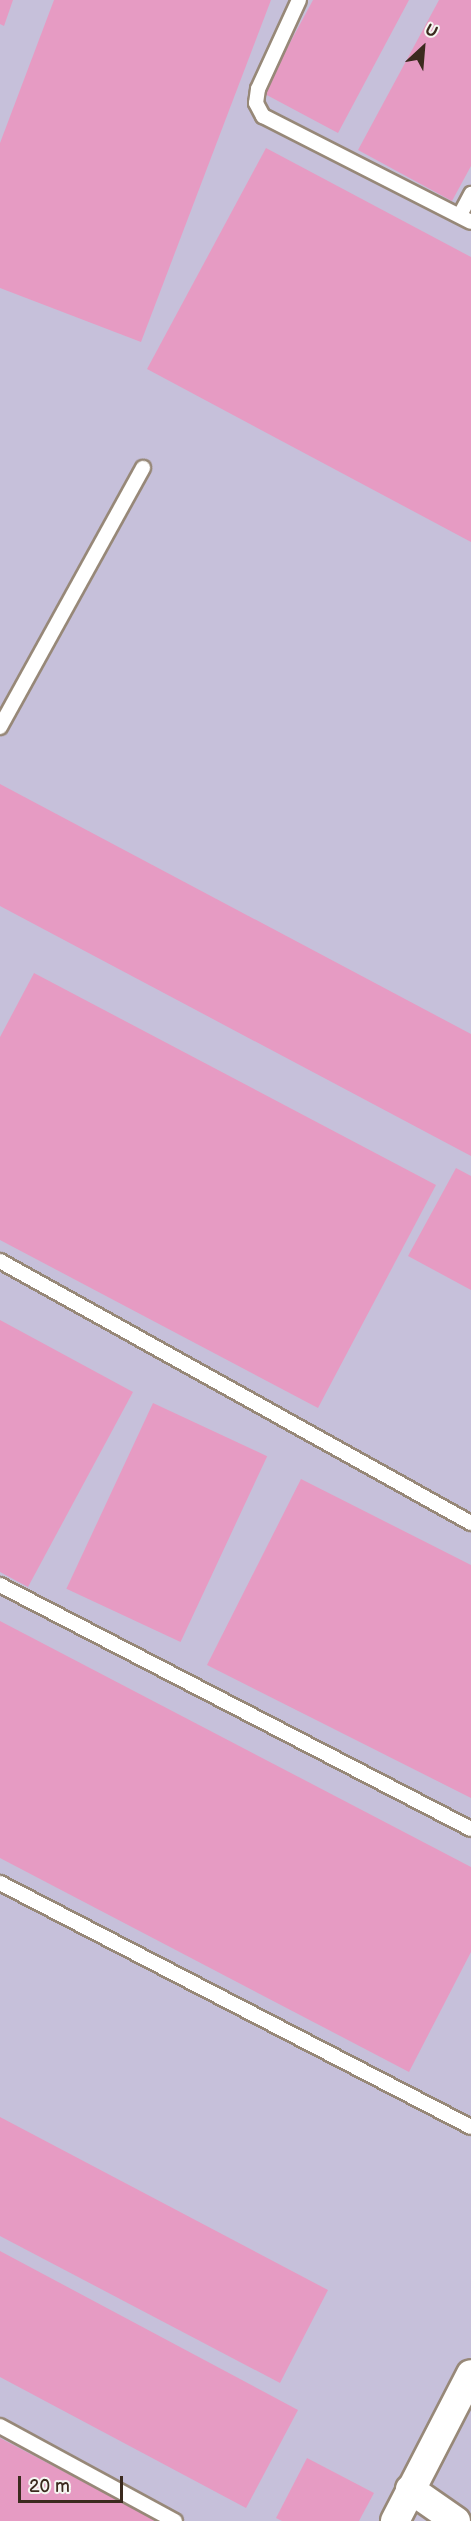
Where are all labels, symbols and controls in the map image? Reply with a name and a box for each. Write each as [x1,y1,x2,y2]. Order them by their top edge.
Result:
north arrow [393,18,453,78]
text: U [422,20,440,42]
scale bar [21,2464,126,2502]
text: 20 m [29,2476,70,2497]

